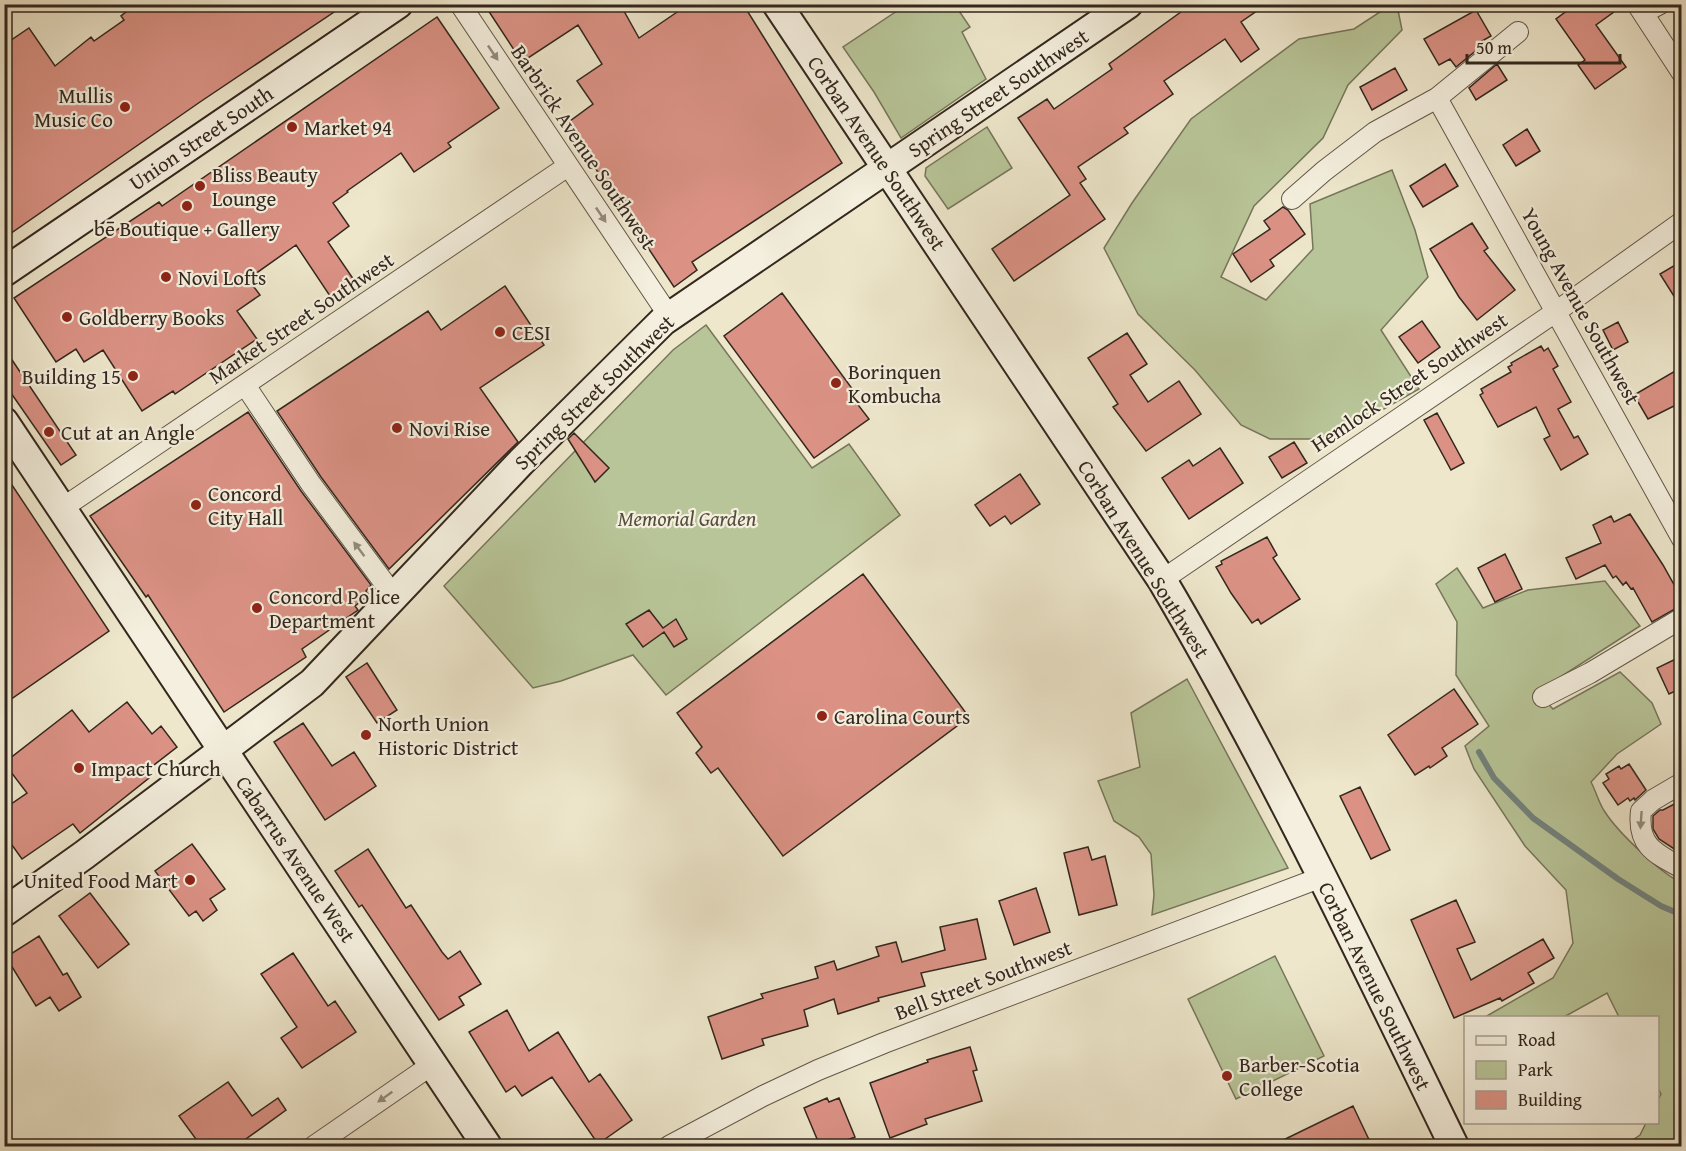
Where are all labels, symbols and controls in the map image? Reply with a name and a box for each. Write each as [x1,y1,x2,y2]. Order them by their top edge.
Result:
street label: Spring Street Southwest [901,20,1095,165]
scale bar [1467,27,1620,65]
text: 50 m [1476,34,1512,61]
street label: Barbrick Avenue Southwest [504,38,665,256]
one-way arrow [487,45,498,61]
street label: Corban Avenue Southwest [800,49,954,257]
street label: Union Street South [123,78,279,198]
place label: Mullis Music Co [34,80,113,135]
marker: Mullis Music Co [118,100,132,114]
place label: Market 94 [304,112,392,143]
marker: Market 94 [285,120,299,134]
place label: Bliss Beauty Lounge [212,159,318,214]
marker: Bliss Beauty Lounge [193,179,207,193]
marker: bē Boutique + Gallery [180,199,194,213]
street label: Young Avenue Southwest [1514,202,1648,411]
one-way arrow [595,207,606,223]
place label: bē Boutique + Gallery [94,213,280,244]
street label: Market Street Southwest [202,244,400,392]
place label: Novi Lofts [178,262,266,293]
marker: Novi Lofts [159,270,173,284]
place label: Goldberry Books [79,302,225,333]
street label: Hemlock Street Southwest [1304,304,1514,459]
street label: Spring Street Southwest [507,307,682,477]
marker: Goldberry Books [60,310,74,324]
place label: CESI [512,317,551,348]
marker: CESI [493,325,507,339]
place label: Borinquen Kombucha [848,356,941,411]
place label: Building 15 [22,361,121,392]
marker: Building 15 [126,369,140,383]
marker: Borinquen Kombucha [829,376,843,390]
place label: Novi Rise [409,413,490,444]
place label: Cut at an Angle [61,417,195,448]
marker: Novi Rise [390,421,404,435]
marker: Cut at an Angle [42,425,56,439]
street label: Corban Avenue Southwest [1070,454,1218,665]
place label: Concord City Hall [208,478,284,533]
marker: Concord City Hall [189,498,203,512]
park label: Memorial Garden [618,503,757,534]
one-way arrow [353,541,366,557]
place label: Concord Police Department [269,581,400,636]
marker: Concord Police Department [250,601,264,615]
place label: Carolina Courts [834,701,970,732]
place label: North Union Historic District [378,708,519,763]
marker: Carolina Courts [815,709,829,723]
marker: North Union Historic District [359,728,373,742]
place label: Impact Church [91,753,221,784]
marker: Impact Church [72,761,86,775]
street label: Cabarrus Avenue West [228,769,364,949]
one-way arrow [1636,811,1646,830]
place label: United Food Mart [23,865,179,896]
marker: United Food Mart [183,873,197,887]
street label: Corban Avenue Southwest [1311,876,1439,1096]
street label: Bell Street Southwest [890,932,1077,1028]
legend [1464,1016,1659,1124]
text: Road [1518,1026,1556,1053]
place label: Barber-Scotia College [1239,1049,1360,1104]
text: Park [1518,1056,1554,1083]
marker: Barber-Scotia College [1220,1069,1234,1083]
text: Building [1518,1086,1582,1113]
one-way arrow [377,1091,393,1102]

